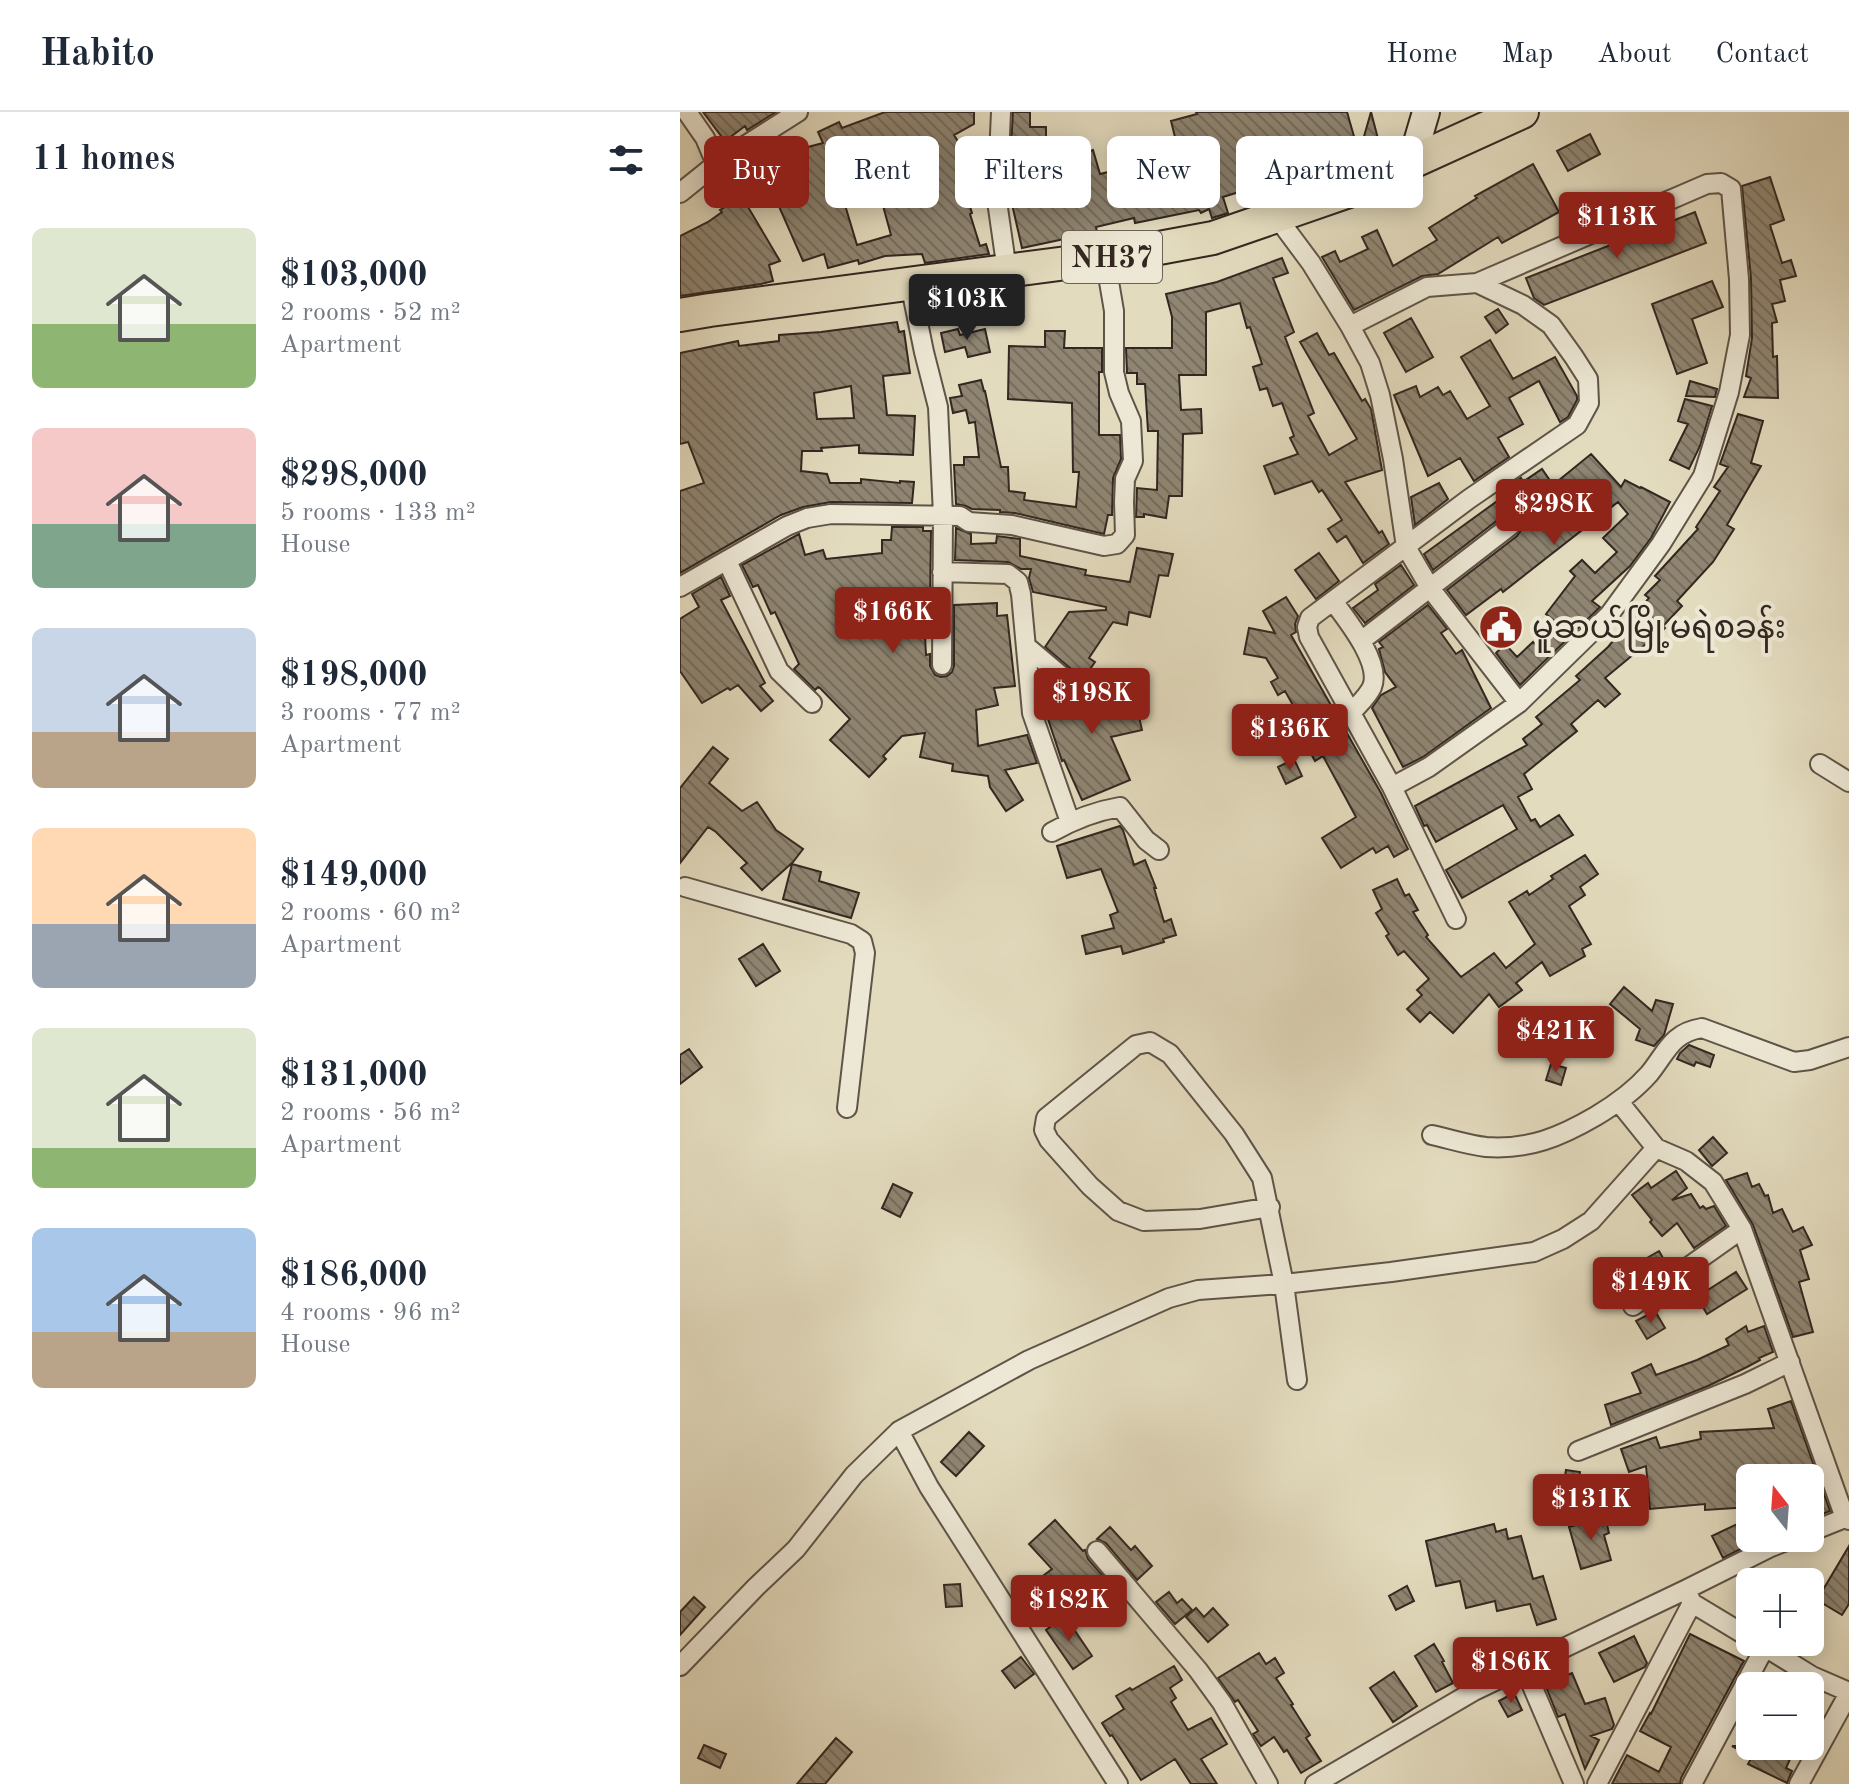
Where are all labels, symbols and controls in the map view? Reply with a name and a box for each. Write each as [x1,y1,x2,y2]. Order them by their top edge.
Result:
text: Habito [40,36,155,74]
text: Home [1386,41,1457,69]
text: Map [1501,41,1553,69]
text: About [1597,41,1672,69]
text: Contact [1716,41,1809,69]
chip: Buy [704,136,809,208]
chip: Rent [825,136,939,208]
chip: Filters [955,136,1091,208]
chip: New [1107,136,1220,208]
chip: Apartment [1236,136,1423,208]
icon: filters [604,138,648,182]
text: 11 homes [32,143,175,177]
pin: $113K [1561,192,1673,260]
text: $113K [1577,205,1657,231]
road number: NH37 [1062,231,1162,283]
text: $103,000 [280,259,428,293]
icon: home [96,260,192,356]
pin: $103K [911,274,1023,342]
text: $103K [927,287,1007,313]
text: 2 rooms · 52 m² [280,300,461,326]
text: Apartment [280,332,402,358]
text: $298,000 [280,459,428,493]
icon: home [96,460,192,556]
pin: $298K [1498,479,1610,547]
text: $298K [1514,492,1594,518]
text: 5 rooms · 133 m² [280,500,476,526]
text: House [280,532,351,558]
pin: $166K [837,587,949,655]
text: $166K [853,600,933,626]
public building icon: မူဆယ်မြို့မရဲစခန်း [1477,603,1525,651]
place label: မူဆယ်မြို့မရဲစခန်း [1532,604,1786,653]
text: $198,000 [280,659,428,693]
icon: home [96,660,192,756]
pin: $198K [1036,668,1148,736]
text: $198K [1052,681,1132,707]
text: 3 rooms · 77 m² [280,700,461,726]
pin: $136K [1234,704,1346,772]
text: $136K [1250,717,1330,743]
text: Apartment [280,732,402,758]
text: $149,000 [280,859,428,893]
icon: home [96,860,192,956]
text: 2 rooms · 60 m² [280,900,461,926]
text: Apartment [280,932,402,958]
pin: $421K [1500,1006,1612,1074]
text: $421K [1516,1019,1596,1045]
text: $131,000 [280,1059,428,1093]
icon: home [96,1060,192,1156]
text: 2 rooms · 56 m² [280,1100,461,1126]
text: Apartment [280,1132,402,1158]
pin: $149K [1595,1257,1707,1325]
text: $186,000 [280,1259,428,1293]
icon: home [96,1260,192,1356]
text: $149K [1611,1270,1691,1296]
text: 4 rooms · 96 m² [280,1300,461,1326]
text: House [280,1332,351,1358]
north arrow [1736,1464,1824,1552]
map controls [1736,1464,1824,1760]
pin: $131K [1535,1474,1647,1542]
text: $131K [1551,1487,1631,1513]
button: + [1736,1568,1824,1656]
pin: $182K [1013,1575,1125,1643]
text: $182K [1029,1588,1109,1614]
pin: $186K [1455,1637,1567,1705]
text: $186K [1471,1650,1551,1676]
button: − [1736,1672,1824,1760]

